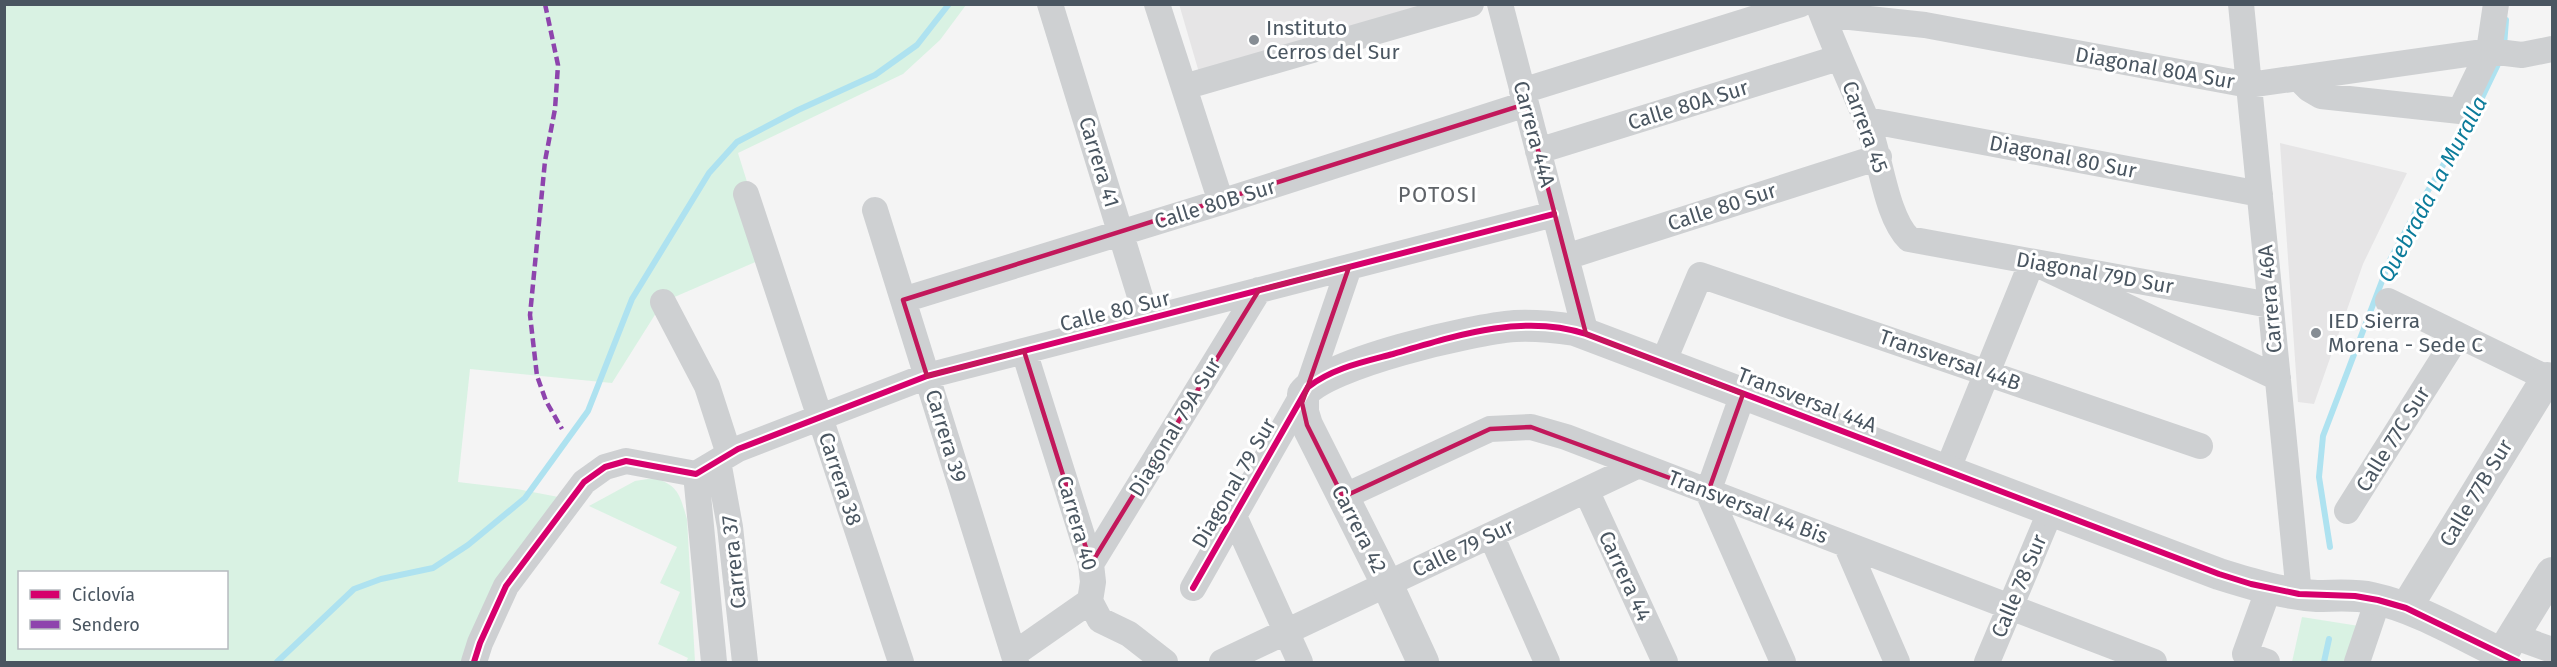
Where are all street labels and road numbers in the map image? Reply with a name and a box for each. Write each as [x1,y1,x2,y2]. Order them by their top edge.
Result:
street label: Diagonal 80A Sur [2073,41,2237,95]
street label: Calle 80A Sur [1625,74,1751,136]
street label: Carrera 44A [1507,78,1561,190]
street label: Carrera 45 [1836,78,1894,176]
street label: Carrera 41 [1073,114,1125,210]
street label: Diagonal 80 Sur [1987,130,2139,184]
street label: Calle 80B Sur [1151,173,1279,235]
street label: Calle 80 Sur [1664,177,1780,237]
street label: Carrera 46A [2252,244,2288,354]
street label: Diagonal 79D Sur [2014,246,2176,300]
street label: Calle 80 Sur [1057,285,1173,337]
street label: Transversal 44B [1876,324,2024,396]
street label: Diagonal 79A Sur [1123,353,1227,501]
street label: Transversal 44A [1734,361,1880,439]
street label: Calle 77C Sur [2350,381,2436,497]
street label: Carrera 39 [920,386,972,486]
street label: Diagonal 79 Sur [1186,413,1282,553]
street label: Carrera 38 [813,429,867,529]
street label: Calle 77B Sur [2434,435,2518,551]
street label: Transversal 44 Bis [1664,465,1832,550]
street label: Carrera 40 [1051,473,1103,573]
street label: Carrera 42 [1326,481,1392,577]
street label: Calle 79 Sur [1408,513,1518,583]
street label: Carrera 37 [716,514,752,610]
street label: Carrera 44 [1593,527,1657,625]
street label: Calle 78 Sur [1986,530,2052,642]

